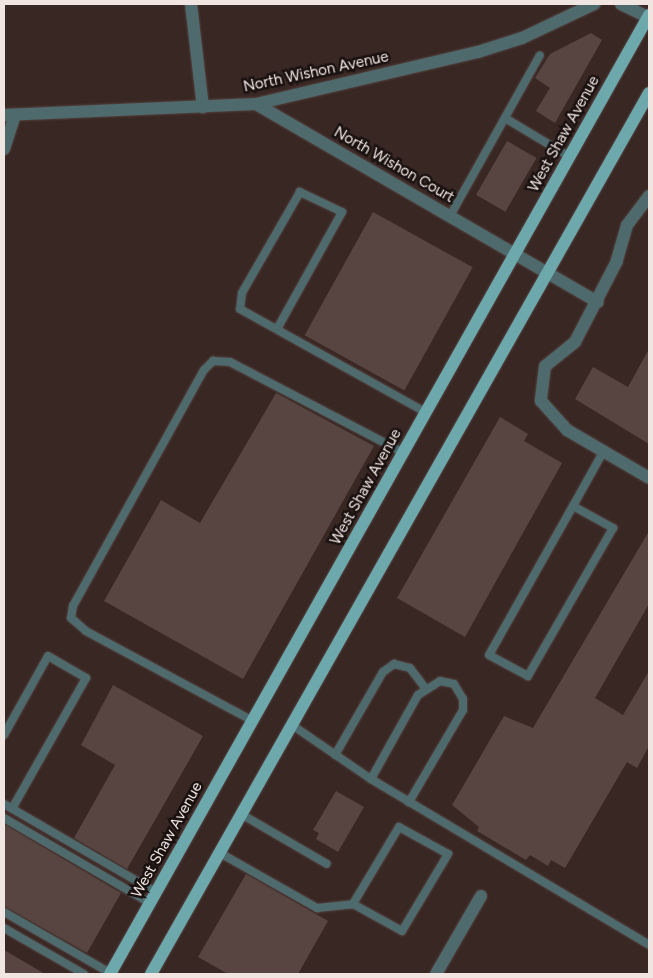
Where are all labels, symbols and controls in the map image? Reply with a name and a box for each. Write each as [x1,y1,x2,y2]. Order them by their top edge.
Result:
street label: North Wishon Avenue [242,48,390,96]
street label: West Shaw Avenue [525,73,603,195]
street label: North Wishon Court [331,123,457,207]
street label: West Shaw Avenue [327,426,405,548]
street label: West Shaw Avenue [128,779,206,901]

